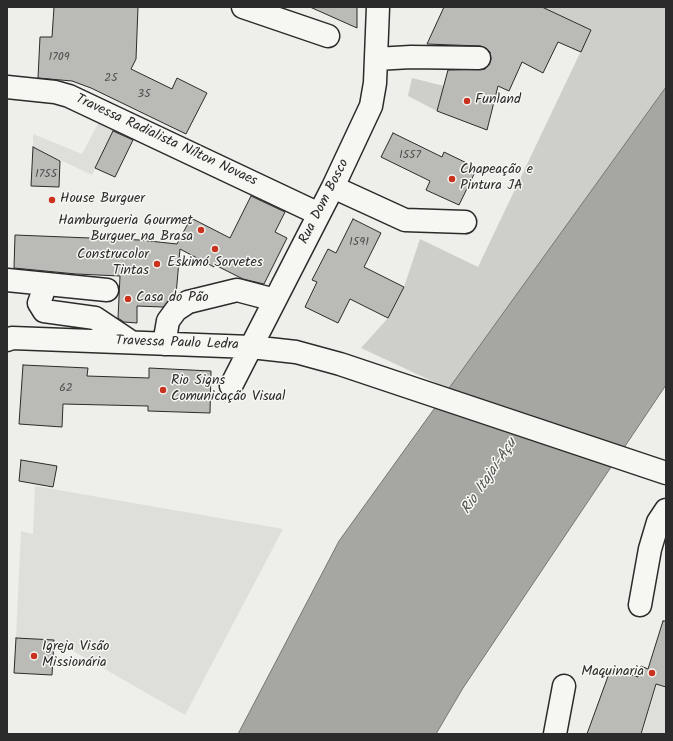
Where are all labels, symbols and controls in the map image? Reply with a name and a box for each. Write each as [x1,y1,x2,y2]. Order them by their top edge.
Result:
house number: 1709 [48,51,70,65]
house number: 25 [104,72,118,86]
house number: 35 [137,88,151,102]
street label: Travessa Radialista Nílton Novaes [72,91,260,191]
place label: Funland [475,93,521,109]
marker: Funland [462,96,472,106]
house number: 1557 [399,149,421,163]
street label: Rua Dom Bosco [296,157,354,247]
place label: Chapeação e Pintura JA [460,163,533,196]
house number: 1755 [35,168,57,182]
marker: Chapeação e Pintura JA [447,174,457,184]
place label: House Burguer [60,192,145,208]
marker: House Burguer [47,195,57,205]
place label: Hamburgueria Gourmet Burguer na Brasa [58,214,193,246]
marker: Hamburgueria Gourmet Burguer na Brasa [196,225,206,235]
house number: 1591 [349,236,369,250]
marker: Eskimó Sorvetes [210,244,220,254]
place label: Construcolor Tintas [77,248,149,280]
place label: Eskimó Sorvetes [167,256,263,272]
marker: Construcolor Tintas [152,259,162,269]
place label: Casa do Pão [136,291,209,307]
marker: Casa do Pão [123,294,133,304]
street label: Travessa Paulo Ledra [115,333,239,355]
place label: Rio Signs Comunicação Visual [171,374,285,406]
house number: 62 [59,382,73,396]
marker: Rio Signs Comunicação Visual [158,385,168,395]
water label: Rio Itajaí-Açu [458,436,522,518]
place label: Igreja Visão Missionária [42,640,109,672]
marker: Igreja Visão Missionária [29,651,39,661]
place label: Maquinaria [581,665,644,681]
marker: Maquinaria [647,668,657,678]

